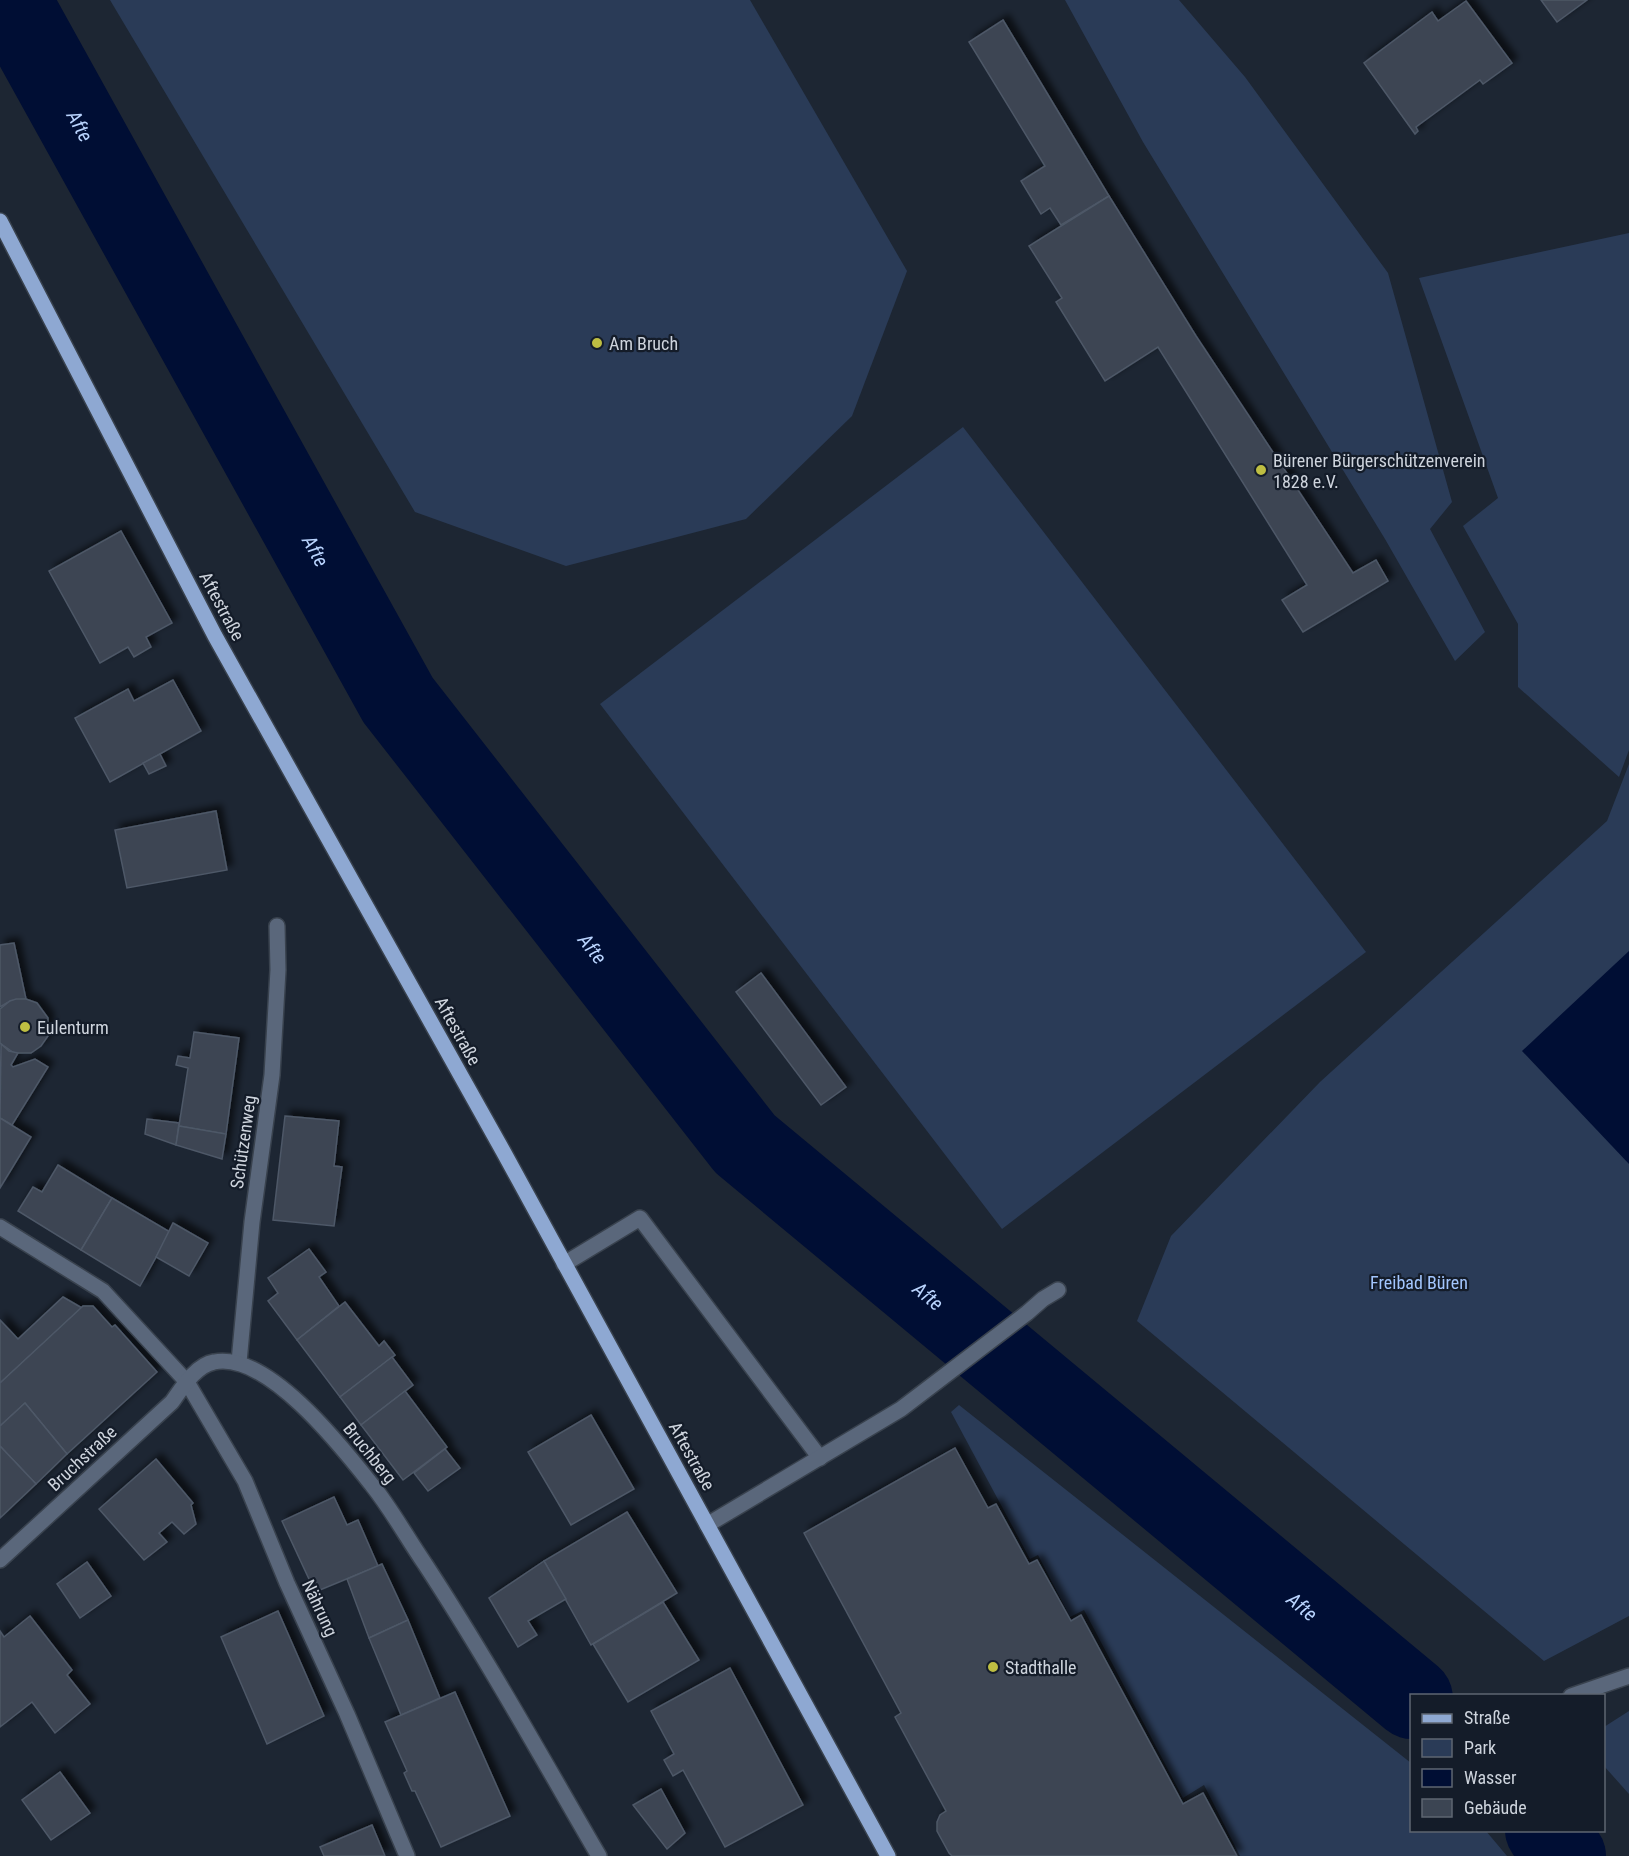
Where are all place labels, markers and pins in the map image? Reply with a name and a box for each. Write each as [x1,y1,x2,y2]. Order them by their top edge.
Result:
place label: Am Bruch [609,333,678,354]
marker: Am Bruch [590,336,604,350]
place label: Bürener Bürgerschützenverein 1828 e.V. [1273,450,1485,492]
marker: Bürener Bürgerschützenverein 1828 e.V. [1254,463,1268,477]
place label: Eulenturm [37,1017,109,1038]
marker: Eulenturm [18,1020,32,1034]
place label: Stadthalle [1005,1657,1077,1678]
marker: Stadthalle [986,1660,1000,1674]

